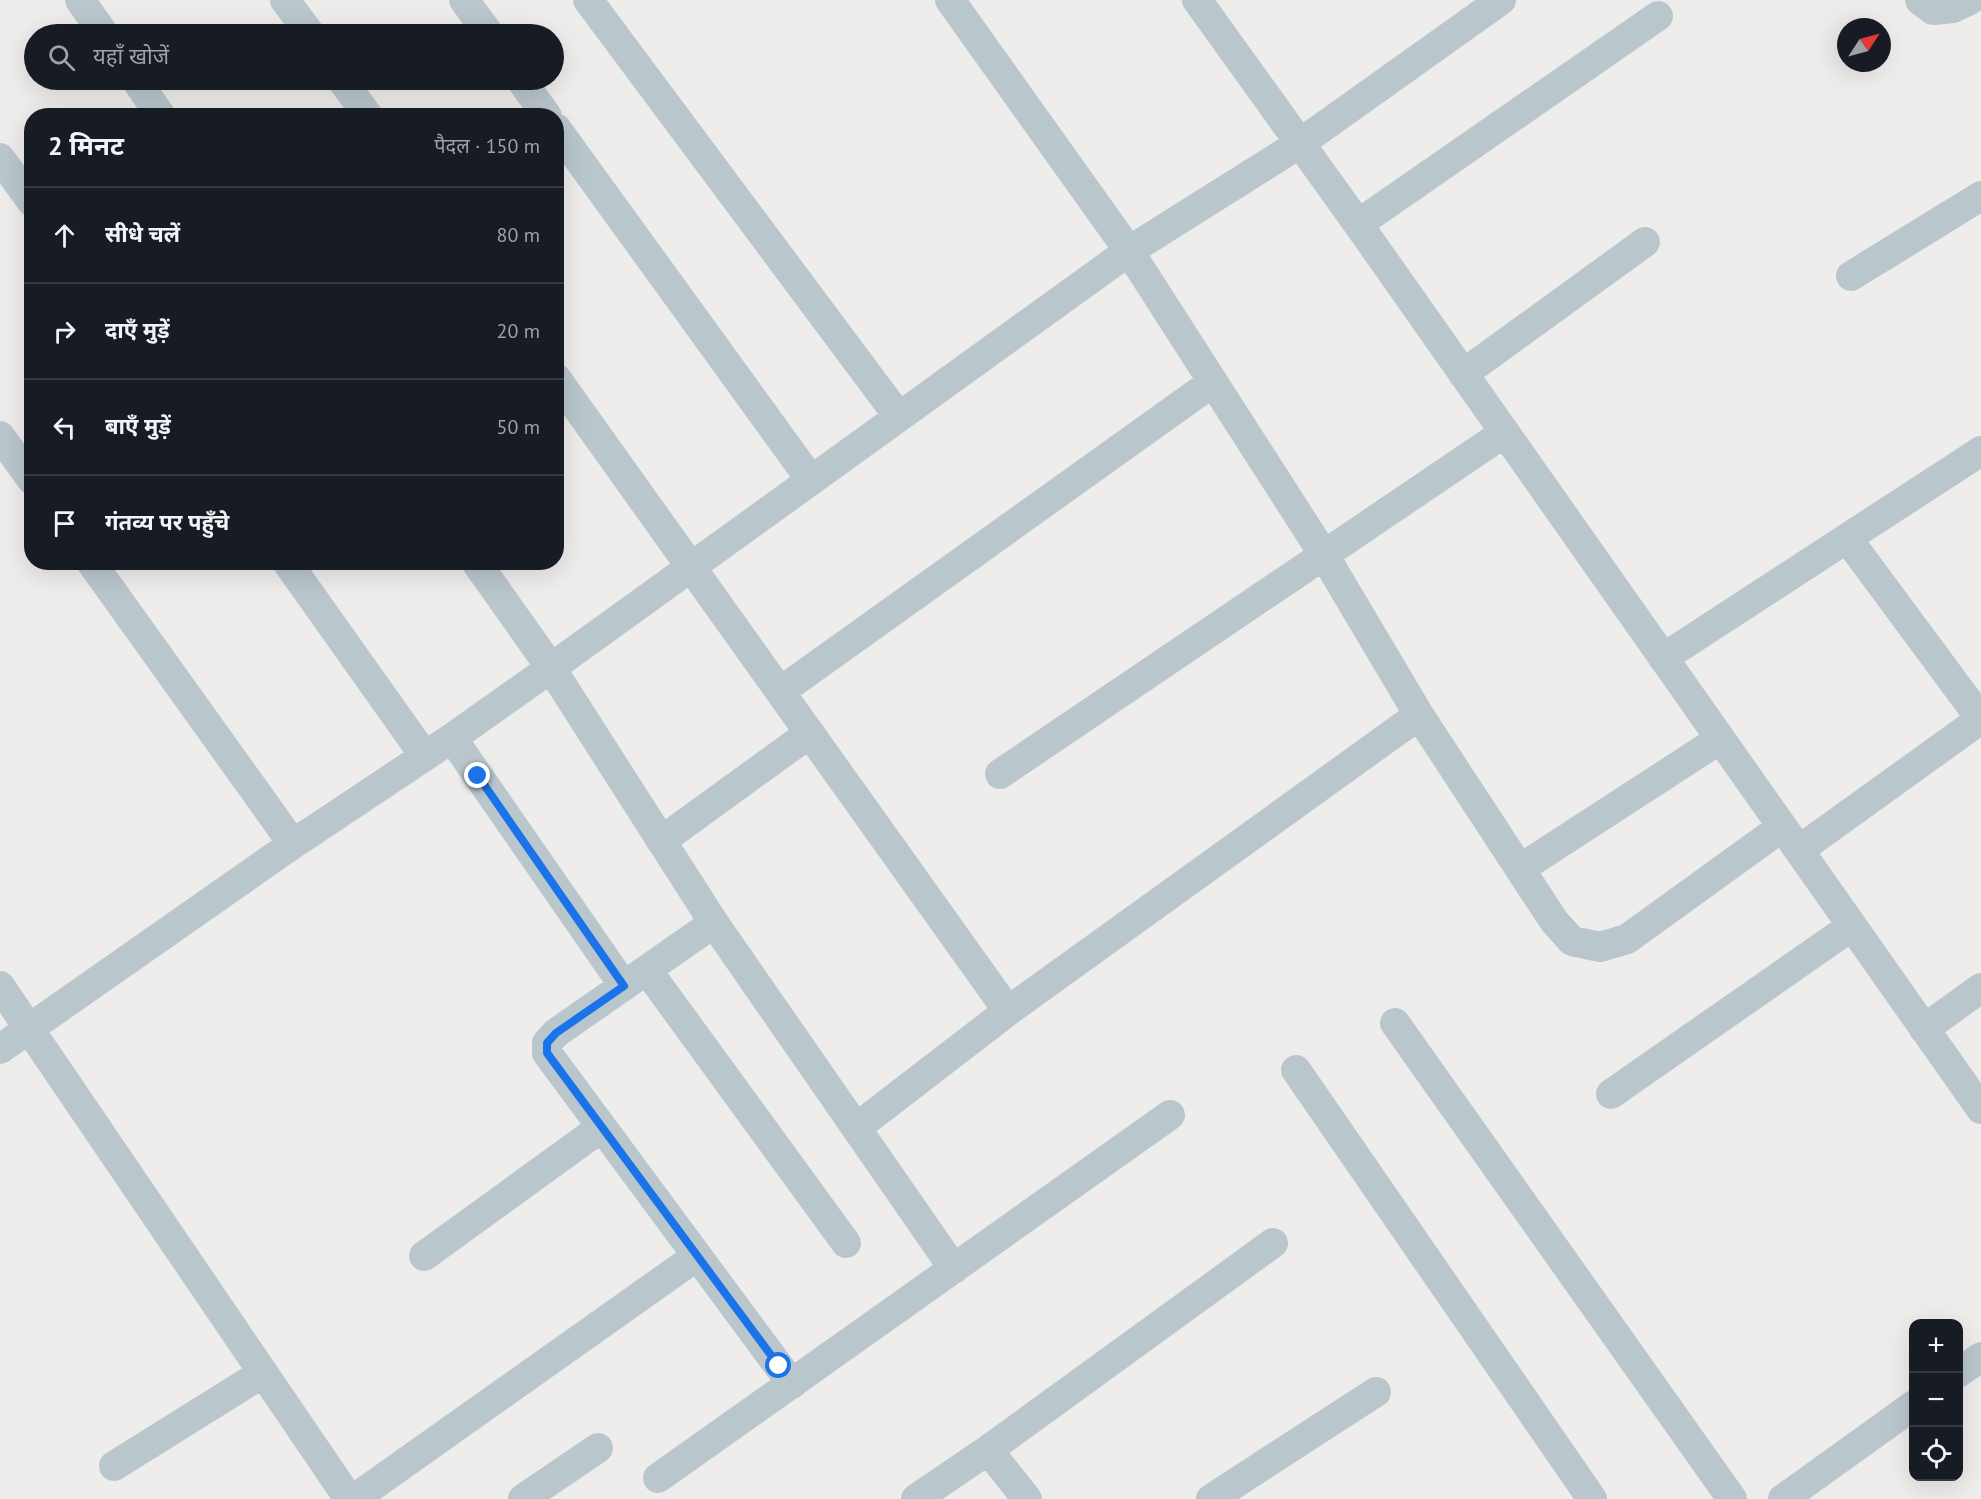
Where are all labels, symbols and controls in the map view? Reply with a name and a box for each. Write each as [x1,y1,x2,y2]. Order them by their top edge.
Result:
north arrow [1837,18,1891,72]
search box [24,24,564,90]
icon: search [45,41,78,74]
text: यहाँ खोजें [93,42,169,70]
text: 2 मिनट [48,129,124,162]
text: पैदल · 150 m [434,133,540,159]
icon: ahead [48,219,81,252]
text: सीधे चलें [105,220,180,248]
text: 80 m [497,222,540,248]
icon: right [48,315,81,348]
text: दाएँ मुड़ें [105,316,170,344]
text: 20 m [497,318,540,344]
icon: left [48,411,81,444]
text: बाएँ मुड़ें [105,412,171,440]
text: 50 m [497,414,540,440]
icon: arrive [48,507,81,540]
text: गंतव्य पर पहुँचे [105,508,229,536]
route end [464,762,490,788]
map controls [1909,1319,1963,1481]
button: + [1909,1319,1963,1373]
route start [765,1352,791,1378]
button: − [1909,1373,1963,1427]
button: locate [1909,1427,1963,1481]

